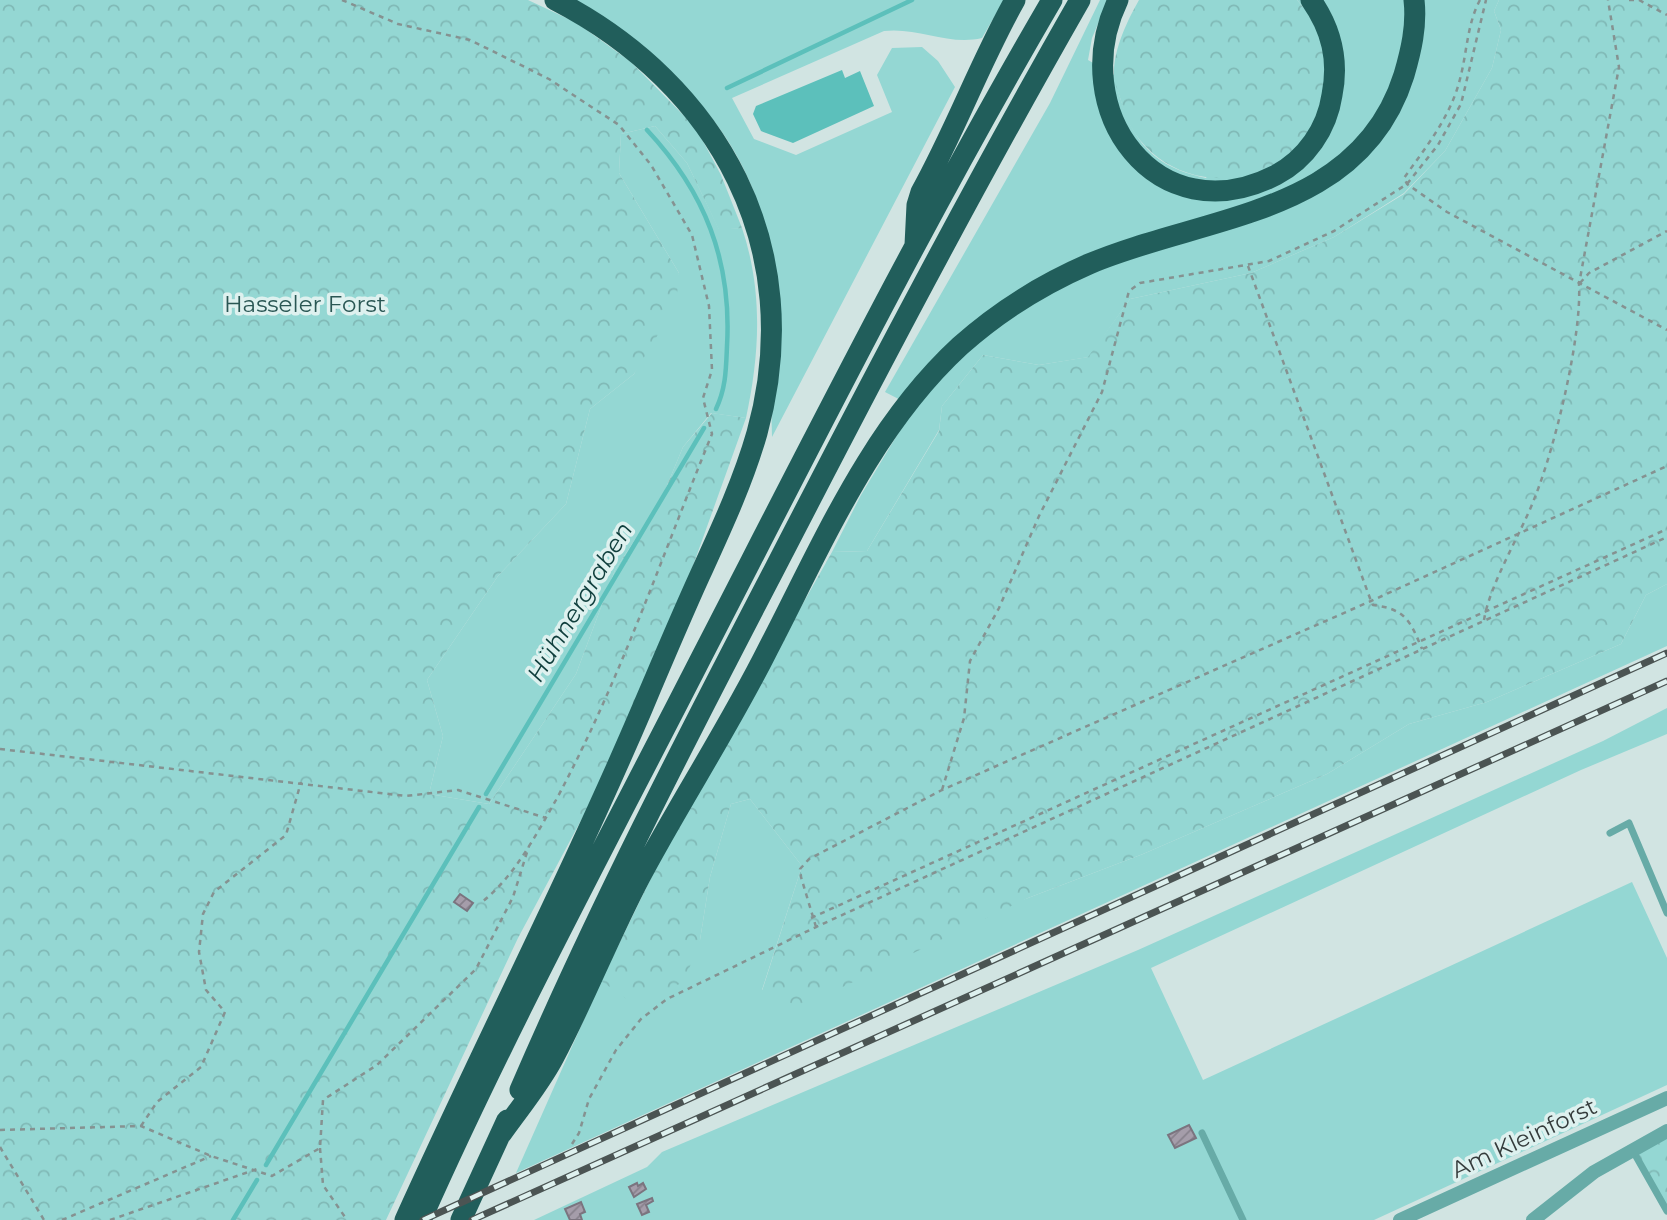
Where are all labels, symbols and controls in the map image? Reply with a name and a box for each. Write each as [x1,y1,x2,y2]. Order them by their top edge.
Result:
park label: Hasseler Forst [224,290,386,318]
water label: Hühnergraben [521,517,639,687]
street label: Am Kleinforst [1447,1092,1601,1184]

